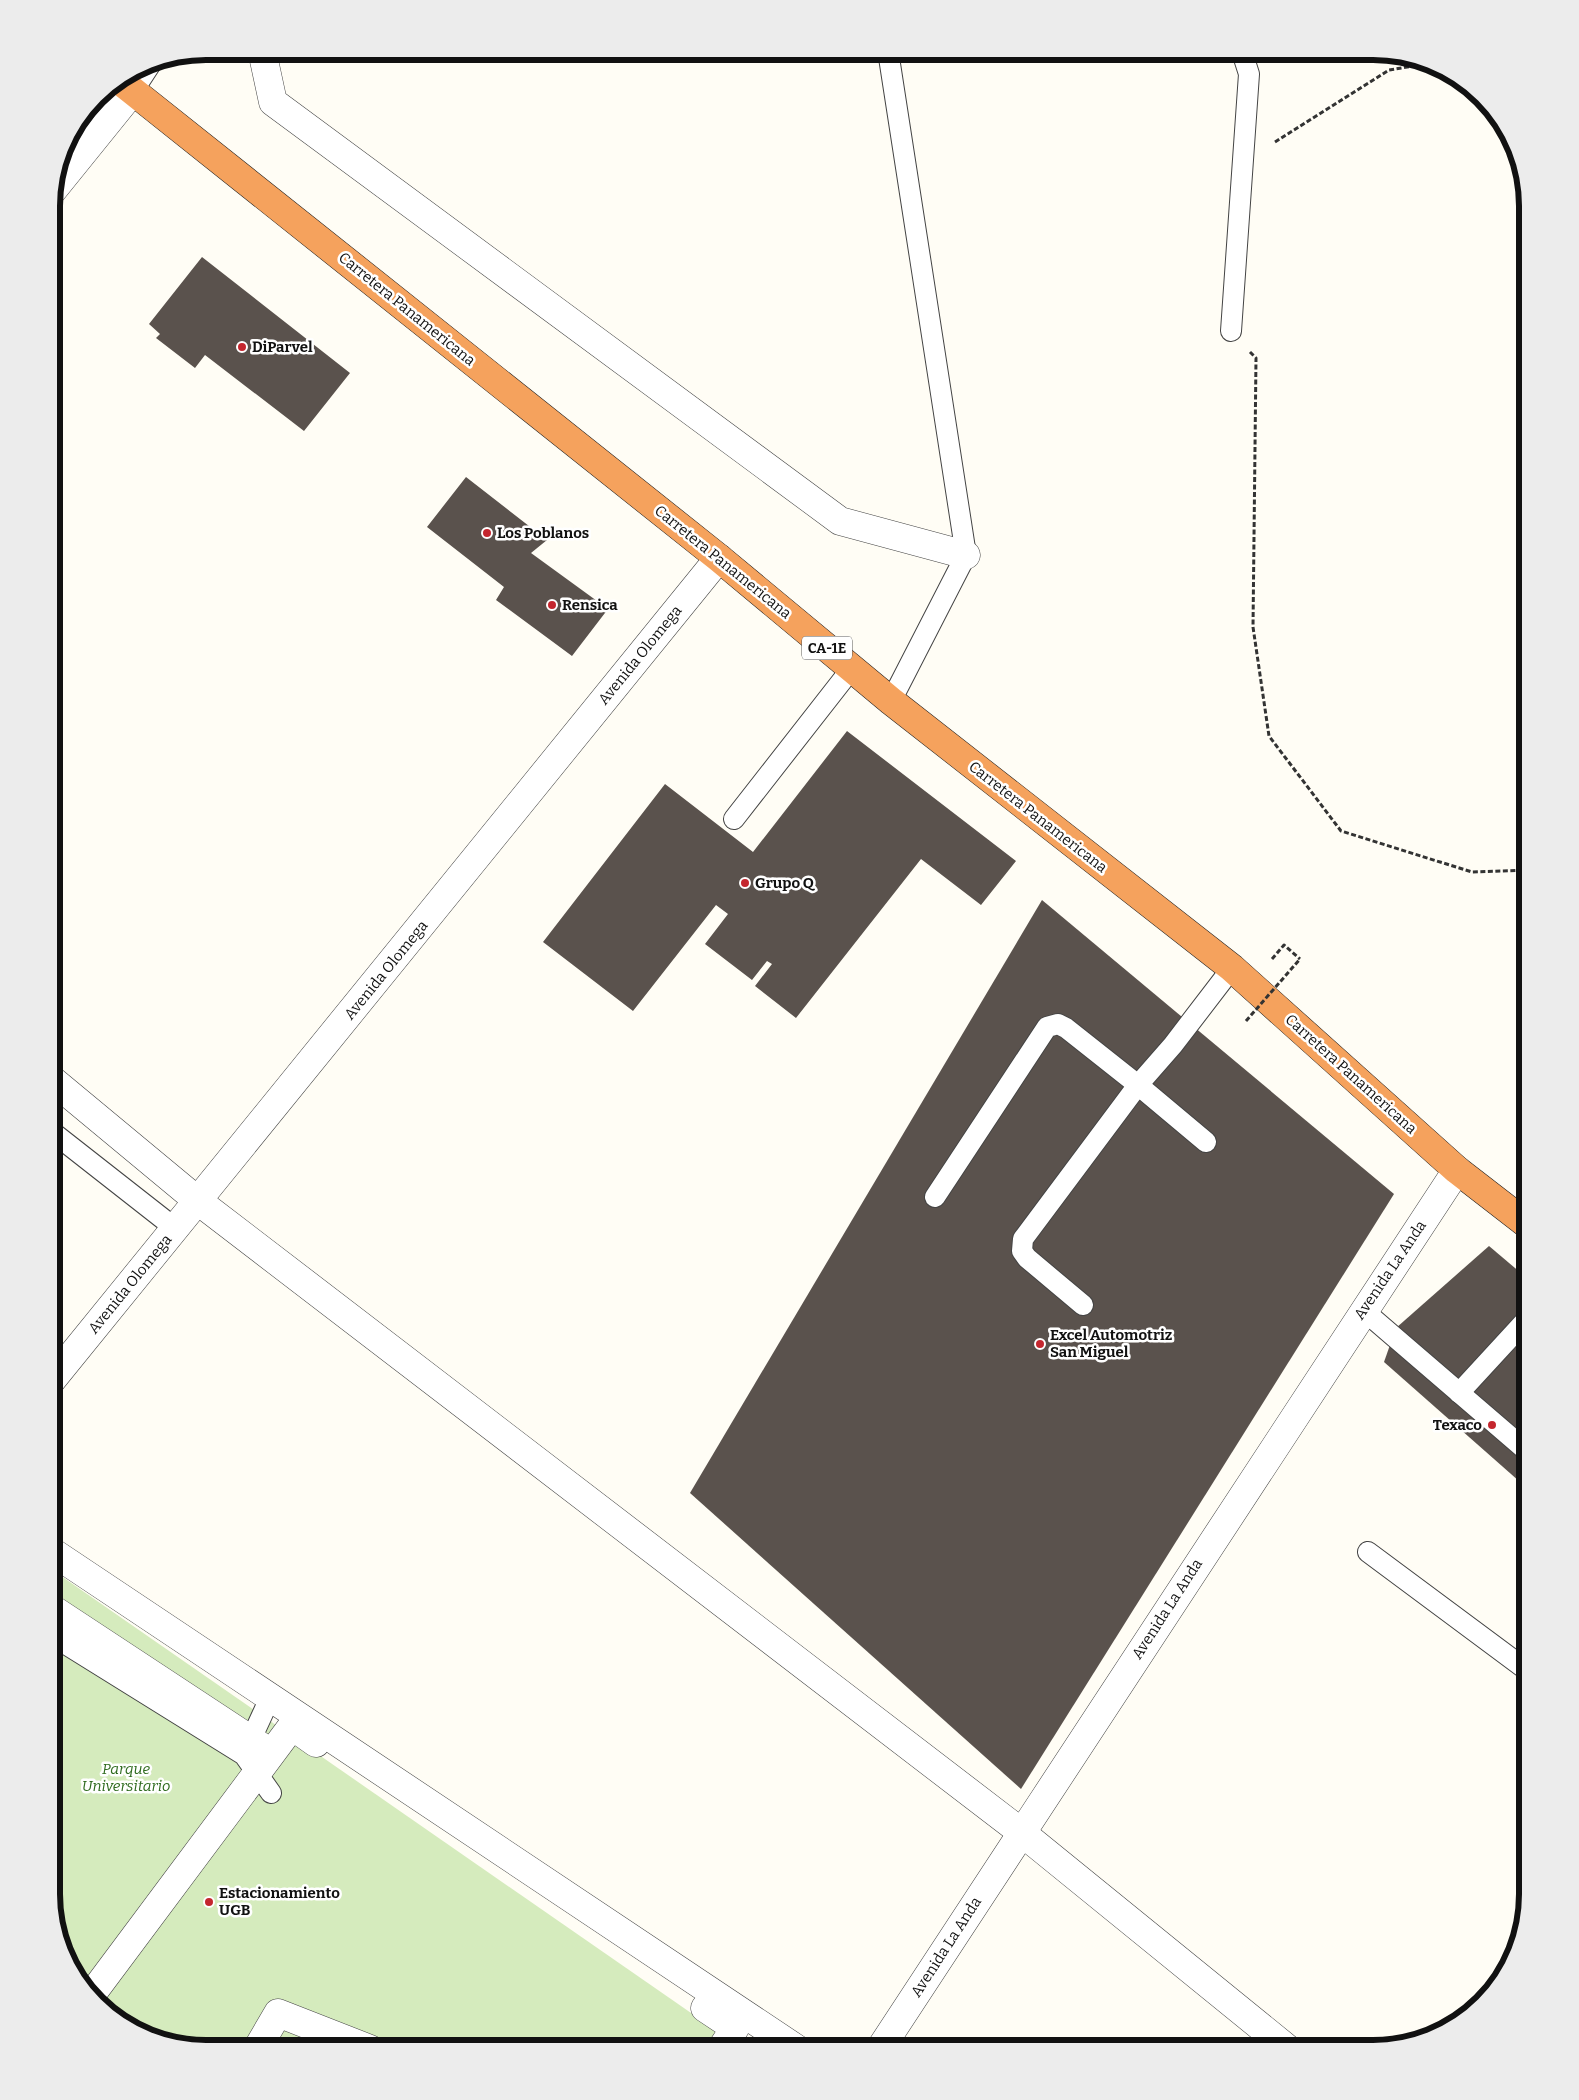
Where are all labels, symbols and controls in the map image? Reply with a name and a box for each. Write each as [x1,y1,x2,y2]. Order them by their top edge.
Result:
street label: Carretera Panamericana [335,248,479,370]
place label: DiParvel [252,338,313,356]
marker: DiParvel [236,341,248,353]
street label: Carretera Panamericana [651,501,795,623]
place label: Los Poblanos [497,524,589,542]
marker: Los Poblanos [481,527,493,539]
place label: Rensica [562,596,618,614]
marker: Rensica [546,599,558,611]
street label: Avenida Olomega [594,602,686,708]
road number: CA-1E [802,636,852,660]
street label: Carretera Panamericana [965,757,1111,877]
place label: Grupo Q [755,874,816,892]
marker: Grupo Q [739,877,751,889]
street label: Avenida Olomega [340,917,432,1023]
street label: Carretera Panamericana [1282,1010,1420,1138]
street label: Avenida La Anda [1350,1217,1430,1323]
street label: Avenida Olomega [84,1231,176,1337]
place label: Excel Automotriz San Miguel [1050,1326,1173,1361]
marker: Excel Automotriz San Miguel [1034,1338,1046,1350]
place label: Texaco [1433,1416,1482,1434]
marker: Texaco [1486,1419,1498,1431]
street label: Avenida La Anda [1128,1556,1206,1662]
park label: Parque Universitario [82,1760,170,1795]
place label: Estacionamiento UGB [219,1884,340,1919]
street label: Avenida La Anda [907,1894,985,2000]
marker: Estacionamiento UGB [203,1896,215,1908]

